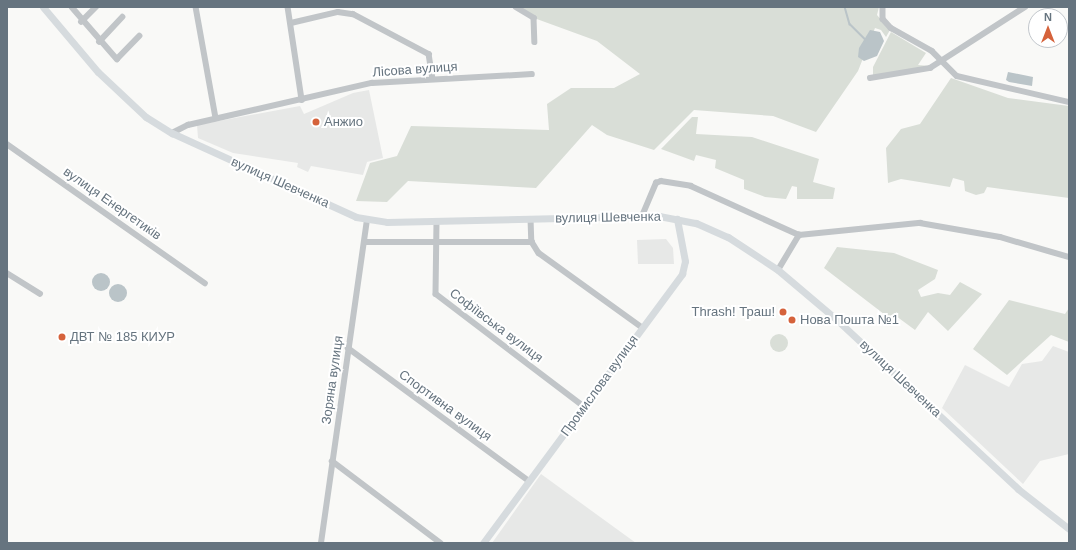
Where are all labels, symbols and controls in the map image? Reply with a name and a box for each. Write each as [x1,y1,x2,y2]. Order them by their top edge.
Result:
north arrow [1028,8,1068,48]
text: N [1044,11,1052,23]
street label: Лісова вулиця [372,59,458,81]
place label: Анжио [324,114,363,130]
marker: Анжио [311,117,321,127]
street label: вулиця Шевченка [229,154,331,212]
street label: вулиця Енергетиків [60,164,164,244]
street label: вулиця Шевченка [555,209,661,227]
street label: Софіївська вулиця [446,286,546,366]
place label: Thrash! Траш! [692,304,775,320]
marker: Thrash! Траш! [778,307,788,317]
place label: Нова Пошта №1 [800,312,899,328]
marker: Нова Пошта №1 [787,315,797,325]
place label: ДВТ № 185 КИУР [70,329,175,345]
marker: ДВТ № 185 КИУР [57,332,67,342]
street label: Промислова вулиця [558,332,642,440]
street label: Зоряна вулиця [319,335,347,425]
street label: вулиця Шевченка [856,337,944,421]
street label: Спортивна вулиця [396,367,494,445]

